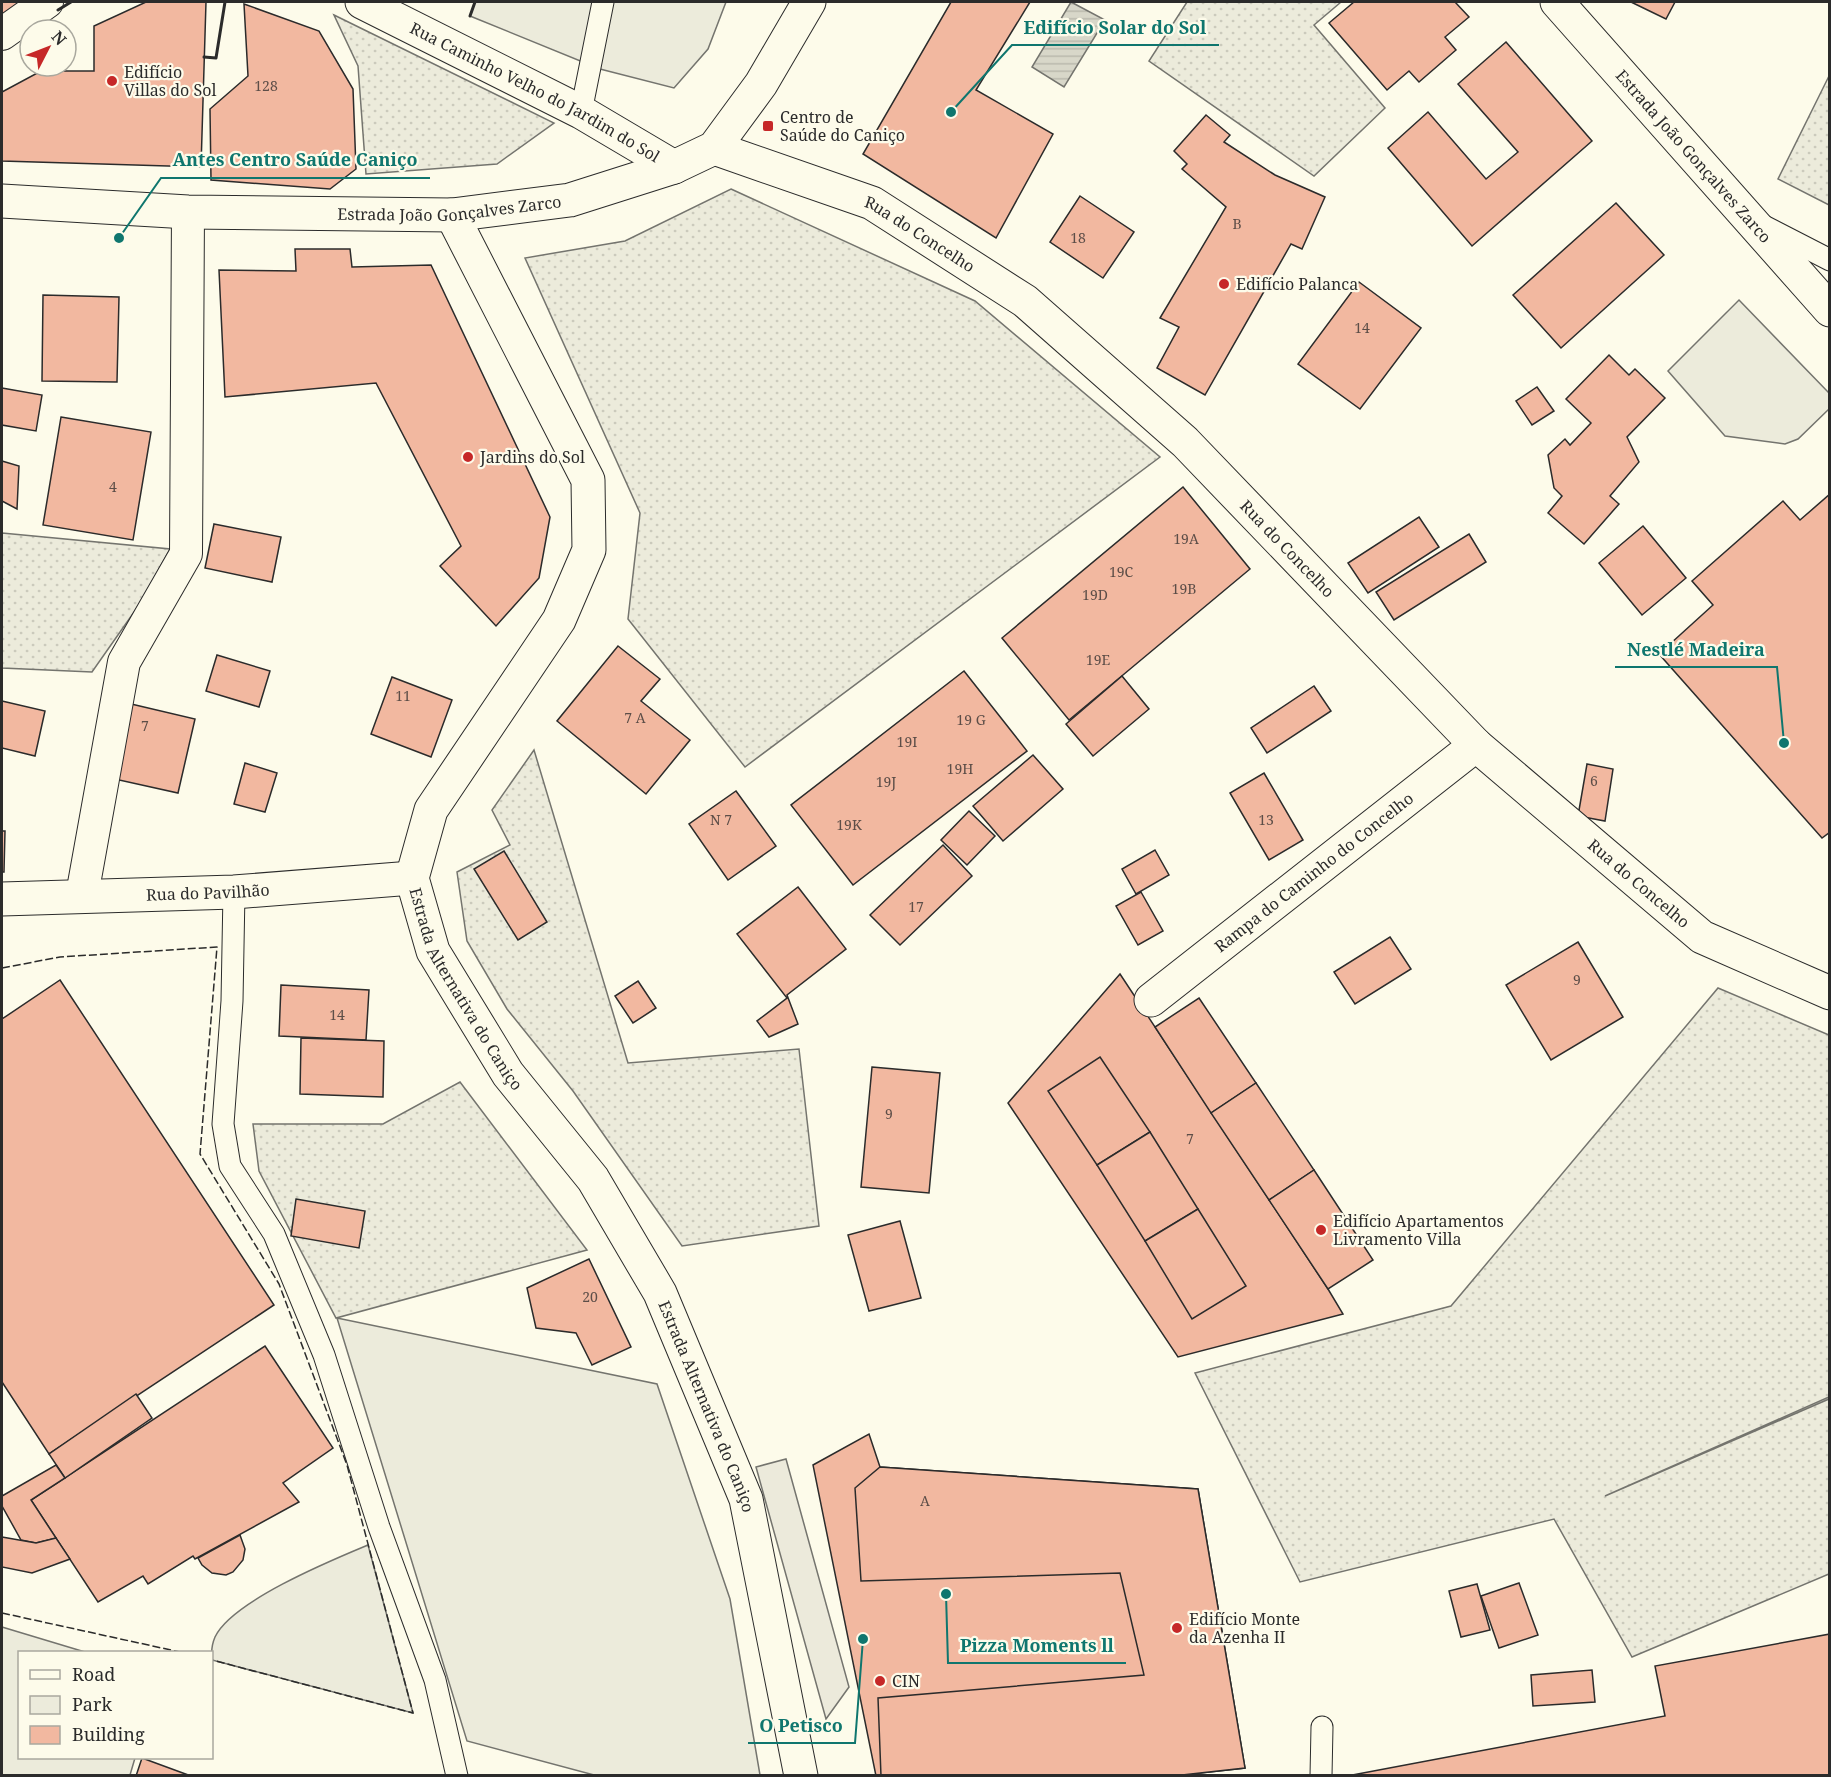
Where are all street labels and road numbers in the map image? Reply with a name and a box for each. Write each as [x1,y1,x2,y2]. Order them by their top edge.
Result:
street label: Rua Caminho Velho do Jardim do Sol [406,17,664,167]
street label: Estrada João Gonçalves Zarco [1611,65,1776,248]
street label: Estrada João Gonçalves Zarco [337,190,563,226]
street label: Rua do Concelho [862,190,979,277]
street label: Rua do Concelho [1235,495,1339,602]
street label: Rampa do Caminho do Concelho [1210,787,1418,957]
street label: Rua do Concelho [1583,834,1694,933]
street label: Rua do Pavilhão [146,878,270,906]
street label: Estrada Alternativa do Caniço [404,885,528,1095]
street label: Estrada Alternativa do Caniço [653,1297,759,1514]

